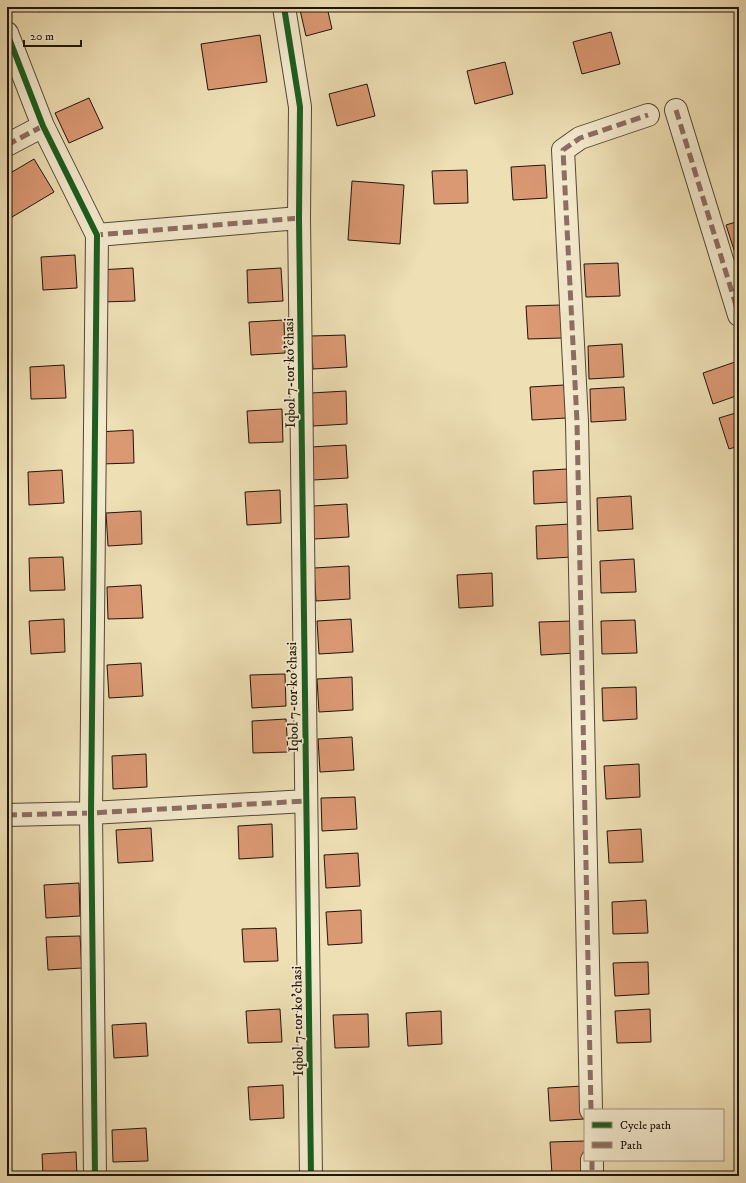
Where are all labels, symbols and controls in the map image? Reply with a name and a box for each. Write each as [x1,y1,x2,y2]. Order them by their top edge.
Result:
scale bar [24,22,81,48]
text: 20 m [30,29,54,44]
street label: Iqbol 7-tor ko'chasi [280,317,300,428]
street label: Iqbol 7-tor ko'chasi [283,641,303,752]
street label: Iqbol 7-tor ko'chasi [288,965,308,1076]
legend [584,1109,724,1161]
text: Cycle path [620,1118,672,1133]
text: Path [620,1138,643,1153]

